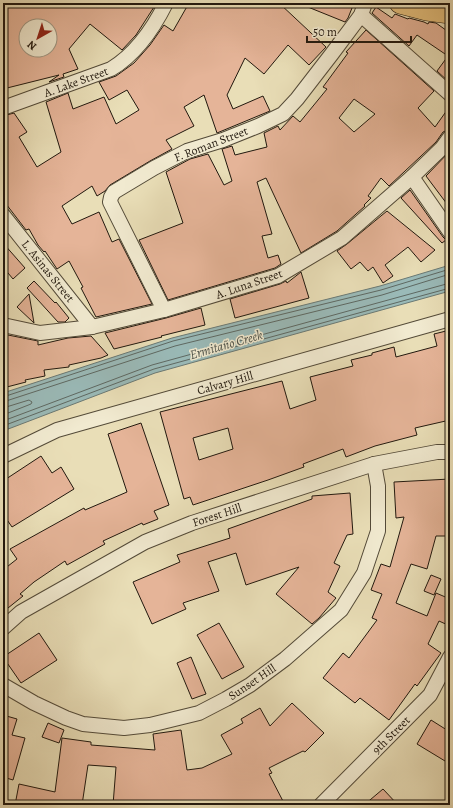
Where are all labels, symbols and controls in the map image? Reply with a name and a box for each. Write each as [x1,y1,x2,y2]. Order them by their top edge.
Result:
north arrow [18,18,58,58]
scale bar [307,18,411,44]
text: 50 m [313,24,337,40]
text: N [24,37,40,54]
street label: A. Lake Street [41,63,110,101]
street label: F. Roman Street [172,123,250,165]
street label: L. Asinas Street [18,236,78,306]
street label: A. Luna Street [213,265,284,303]
water label: Ermitaño Creek [188,326,265,363]
street label: Calvary Hill [195,367,255,399]
street label: Forest Hill [190,500,244,530]
street label: Sunset Hill [225,660,279,704]
street label: 9th Street [368,712,414,758]

